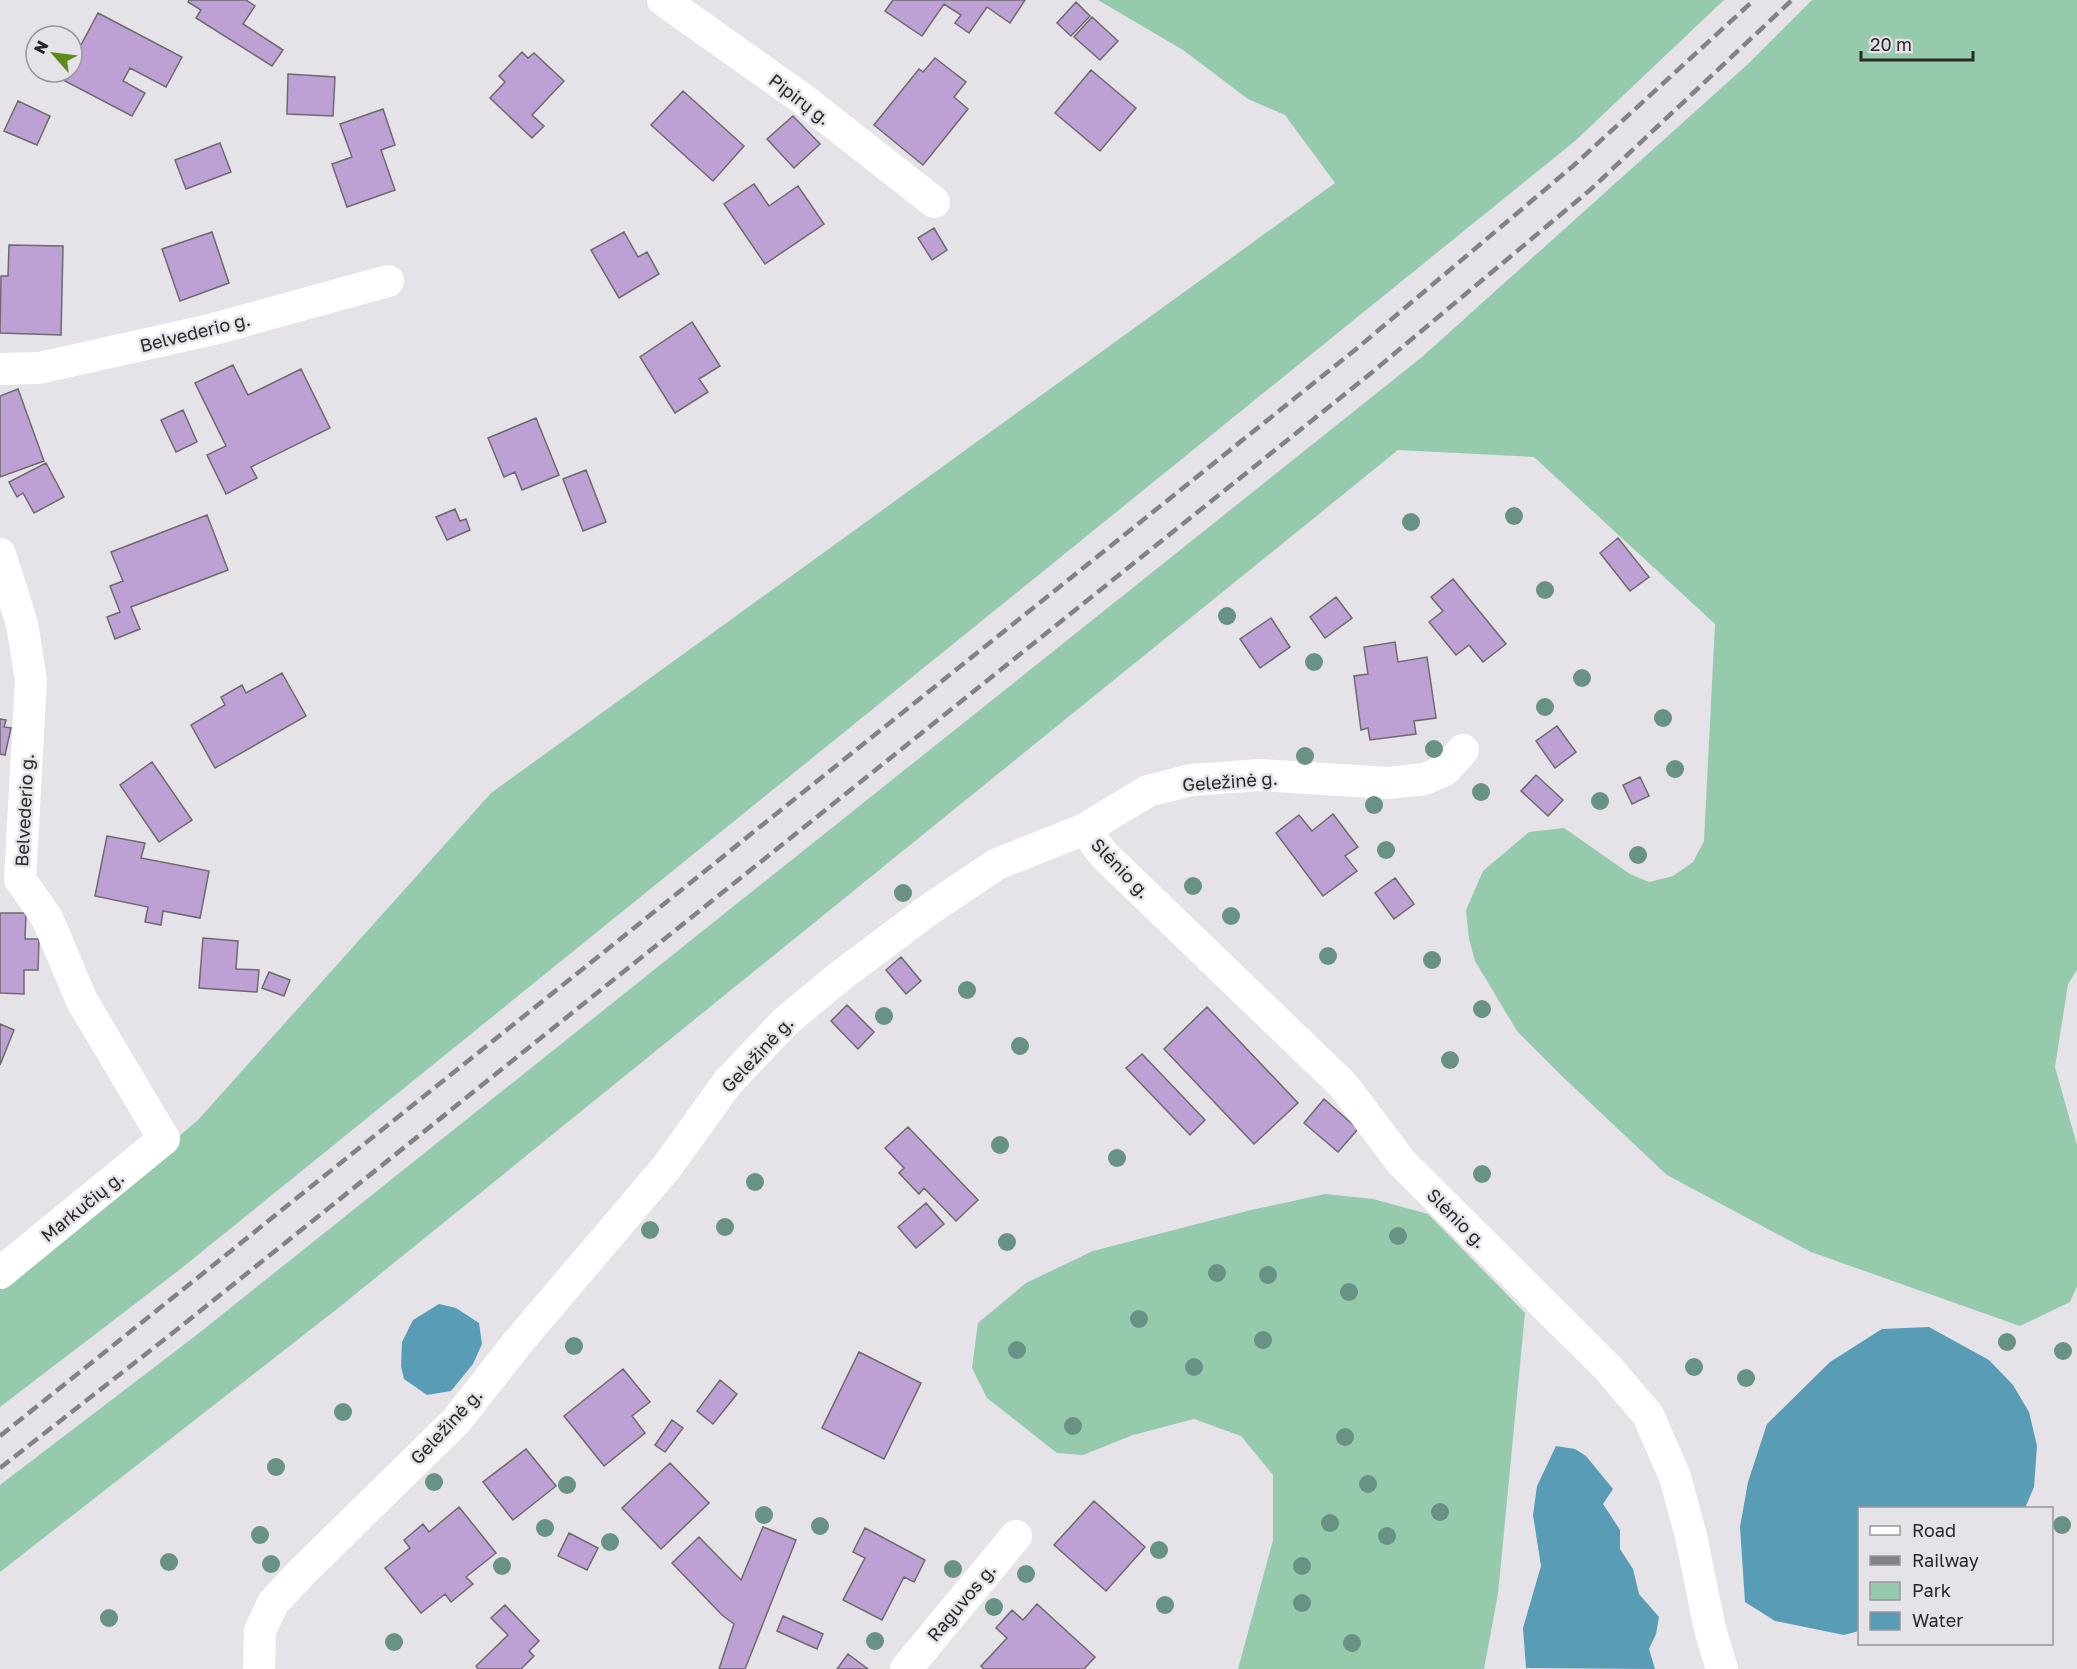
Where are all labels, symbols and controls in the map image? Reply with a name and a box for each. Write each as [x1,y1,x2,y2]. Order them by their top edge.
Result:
north arrow [24,24,84,84]
scale bar [1861,24,1974,62]
text: 20 m [1870,33,1912,55]
text: N [29,37,52,57]
street label: Pipirų g. [765,69,835,129]
street label: Belvederio g. [137,308,253,356]
street label: Belvederio g. [10,753,38,867]
street label: Geležinė g. [1182,767,1278,795]
street label: Slėnio g. [1087,833,1155,903]
street label: Geležinė g. [716,1012,798,1096]
street label: Markučių g. [36,1166,128,1246]
street label: Slėnio g. [1423,1184,1491,1252]
street label: Geležinė g. [405,1384,487,1468]
legend [1858,1507,2053,1645]
text: Road [1912,1519,1956,1541]
text: Railway [1912,1549,1979,1571]
street label: Raguvos g. [922,1558,1000,1646]
text: Park [1912,1579,1951,1601]
text: Water [1912,1609,1963,1631]

